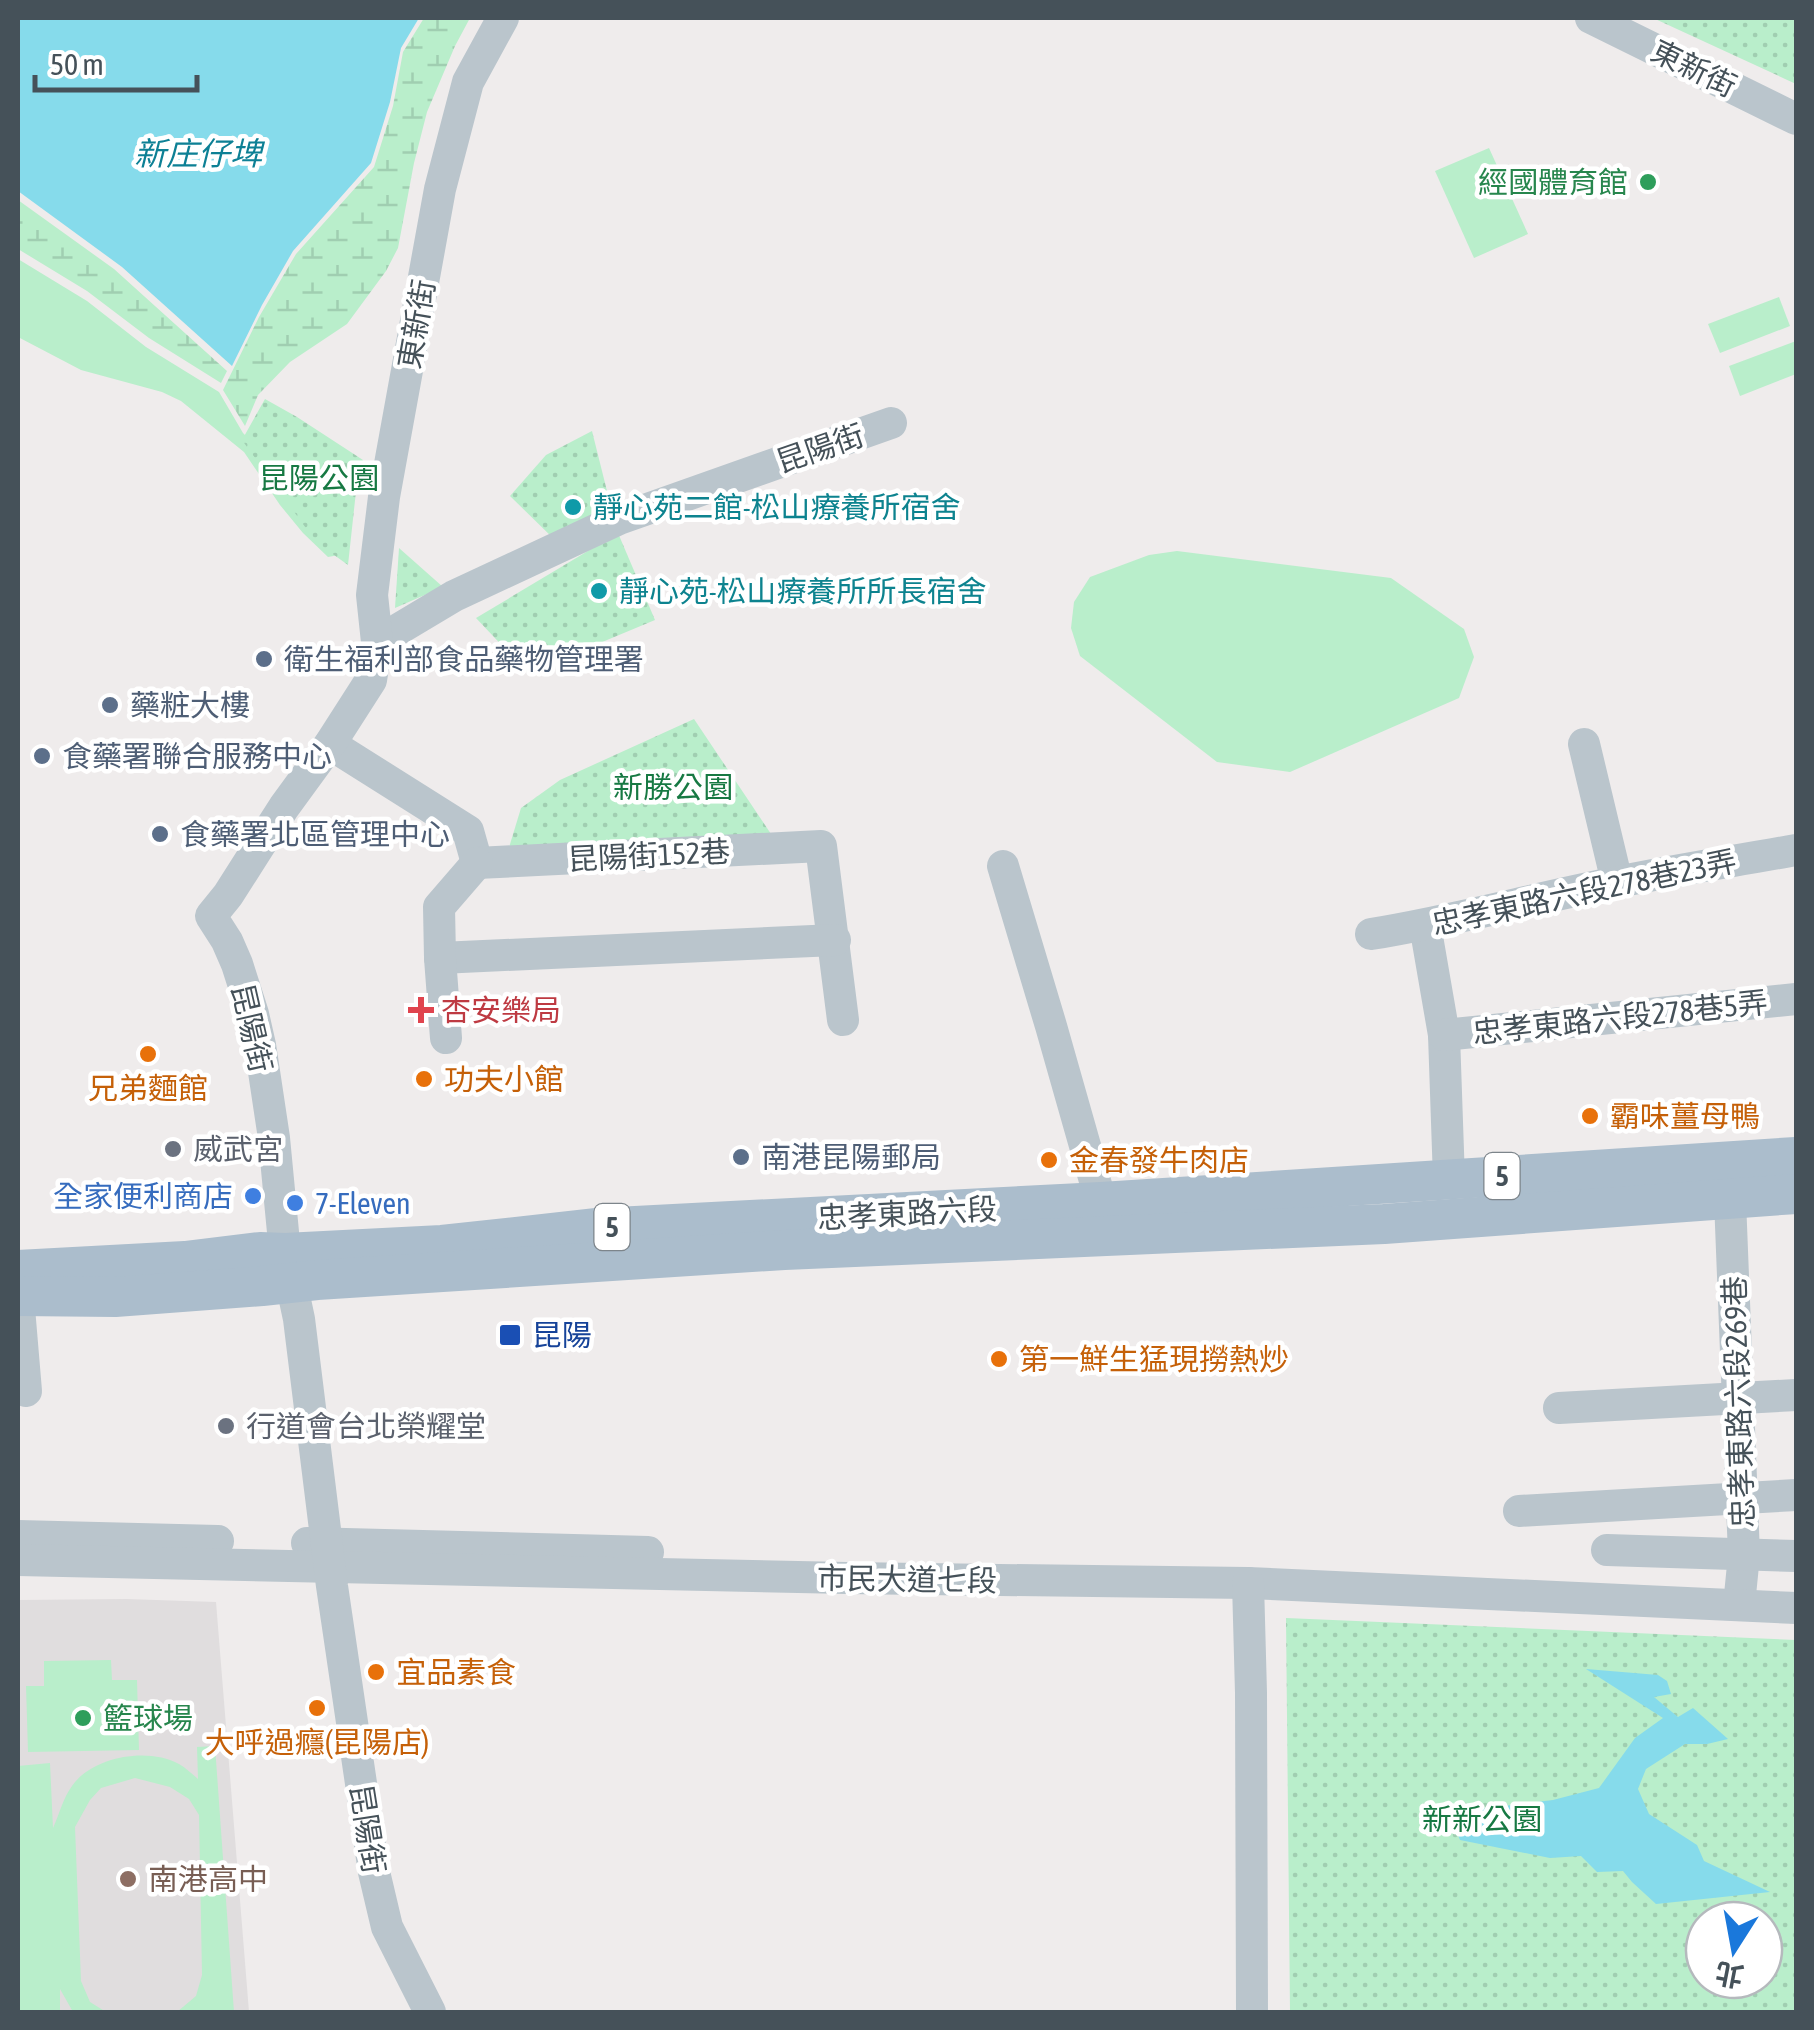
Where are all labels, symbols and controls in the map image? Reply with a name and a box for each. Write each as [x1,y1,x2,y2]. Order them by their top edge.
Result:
scale bar [35,30,198,92]
street label: 東新街 [1646,33,1742,103]
text: 50 m [50,47,104,81]
water label: 新庄仔埤 [134,135,266,172]
place label: 經國體育館 [1478,165,1628,199]
marker: 經國體育館 [1637,171,1659,193]
street label: 東新街 [391,277,441,371]
street label: 昆陽街 [772,417,868,479]
park label: 昆陽公園 [259,461,379,495]
place label: 靜心苑二館-松山療養所宿舍 [593,490,961,524]
marker: 靜心苑二館-松山療養所宿舍 [562,496,584,518]
place label: 靜心苑-松山療養所所長宿舍 [619,574,987,608]
marker: 靜心苑-松山療養所所長宿舍 [588,580,610,602]
place label: 衛生福利部食品藥物管理署 [284,642,644,676]
marker: 衛生福利部食品藥物管理署 [253,648,275,670]
place label: 藥粧大樓 [130,688,250,722]
marker: 藥粧大樓 [99,694,121,716]
place label: 食藥署聯合服務中心 [62,739,332,773]
marker: 食藥署聯合服務中心 [31,745,53,767]
park label: 新勝公園 [613,770,733,804]
place label: 食藥署北區管理中心 [180,817,450,851]
marker: 食藥署北區管理中心 [149,823,171,845]
street label: 昆陽街152巷 [567,834,731,876]
street label: 忠孝東路六段278巷23弄 [1429,843,1739,941]
street label: 昆陽街 [225,980,279,1076]
street label: 忠孝東路六段278巷5弄 [1471,985,1769,1049]
place label: 杏安樂局 [441,993,561,1027]
marker: 杏安樂局 [410,999,432,1021]
marker: 兄弟麵館 [137,1043,159,1065]
place label: 功夫小館 [444,1062,564,1096]
marker: 功夫小館 [413,1068,435,1090]
place label: 兄弟麵館 [88,1071,208,1105]
place label: 霸味薑母鴨 [1610,1099,1760,1133]
marker: 霸味薑母鴨 [1579,1105,1601,1127]
place label: 威武宮 [193,1132,283,1166]
marker: 威武宮 [162,1138,184,1160]
place label: 南港昆陽郵局 [761,1140,941,1174]
place label: 金春發牛肉店 [1069,1143,1249,1177]
marker: 南港昆陽郵局 [730,1146,752,1168]
marker: 金春發牛肉店 [1038,1149,1060,1171]
road number: 5 [1484,1153,1520,1199]
place label: 全家便利商店 [53,1179,233,1213]
marker: 全家便利商店 [242,1185,264,1207]
place label: 7-Eleven [315,1186,411,1220]
street label: 忠孝東路六段 [816,1191,998,1235]
marker: 7-Eleven [284,1192,306,1214]
road number: 5 [594,1204,630,1250]
street label: 忠孝東路六段269巷 [1717,1275,1759,1529]
place label: 昆陽 [532,1318,592,1352]
marker: 昆陽 [497,1322,523,1348]
place label: 第一鮮生猛現撈熱炒 [1019,1342,1289,1376]
marker: 第一鮮生猛現撈熱炒 [988,1348,1010,1370]
place label: 行道會台北榮耀堂 [246,1409,486,1443]
marker: 行道會台北榮耀堂 [215,1415,237,1437]
street label: 市民大道七段 [817,1560,997,1598]
place label: 宜品素食 [396,1655,516,1689]
marker: 宜品素食 [365,1661,387,1683]
marker: 大呼過癮(昆陽店) [306,1697,328,1719]
place label: 籃球場 [103,1701,193,1735]
marker: 籃球場 [72,1707,94,1729]
place label: 大呼過癮(昆陽店) [205,1725,429,1759]
street label: 昆陽街 [344,1782,392,1876]
park label: 新新公園 [1422,1802,1542,1836]
place label: 南港高中 [148,1862,268,1896]
marker: 南港高中 [117,1868,139,1890]
north arrow [1684,1900,1784,2000]
text: 北 [1712,1956,1746,1993]

